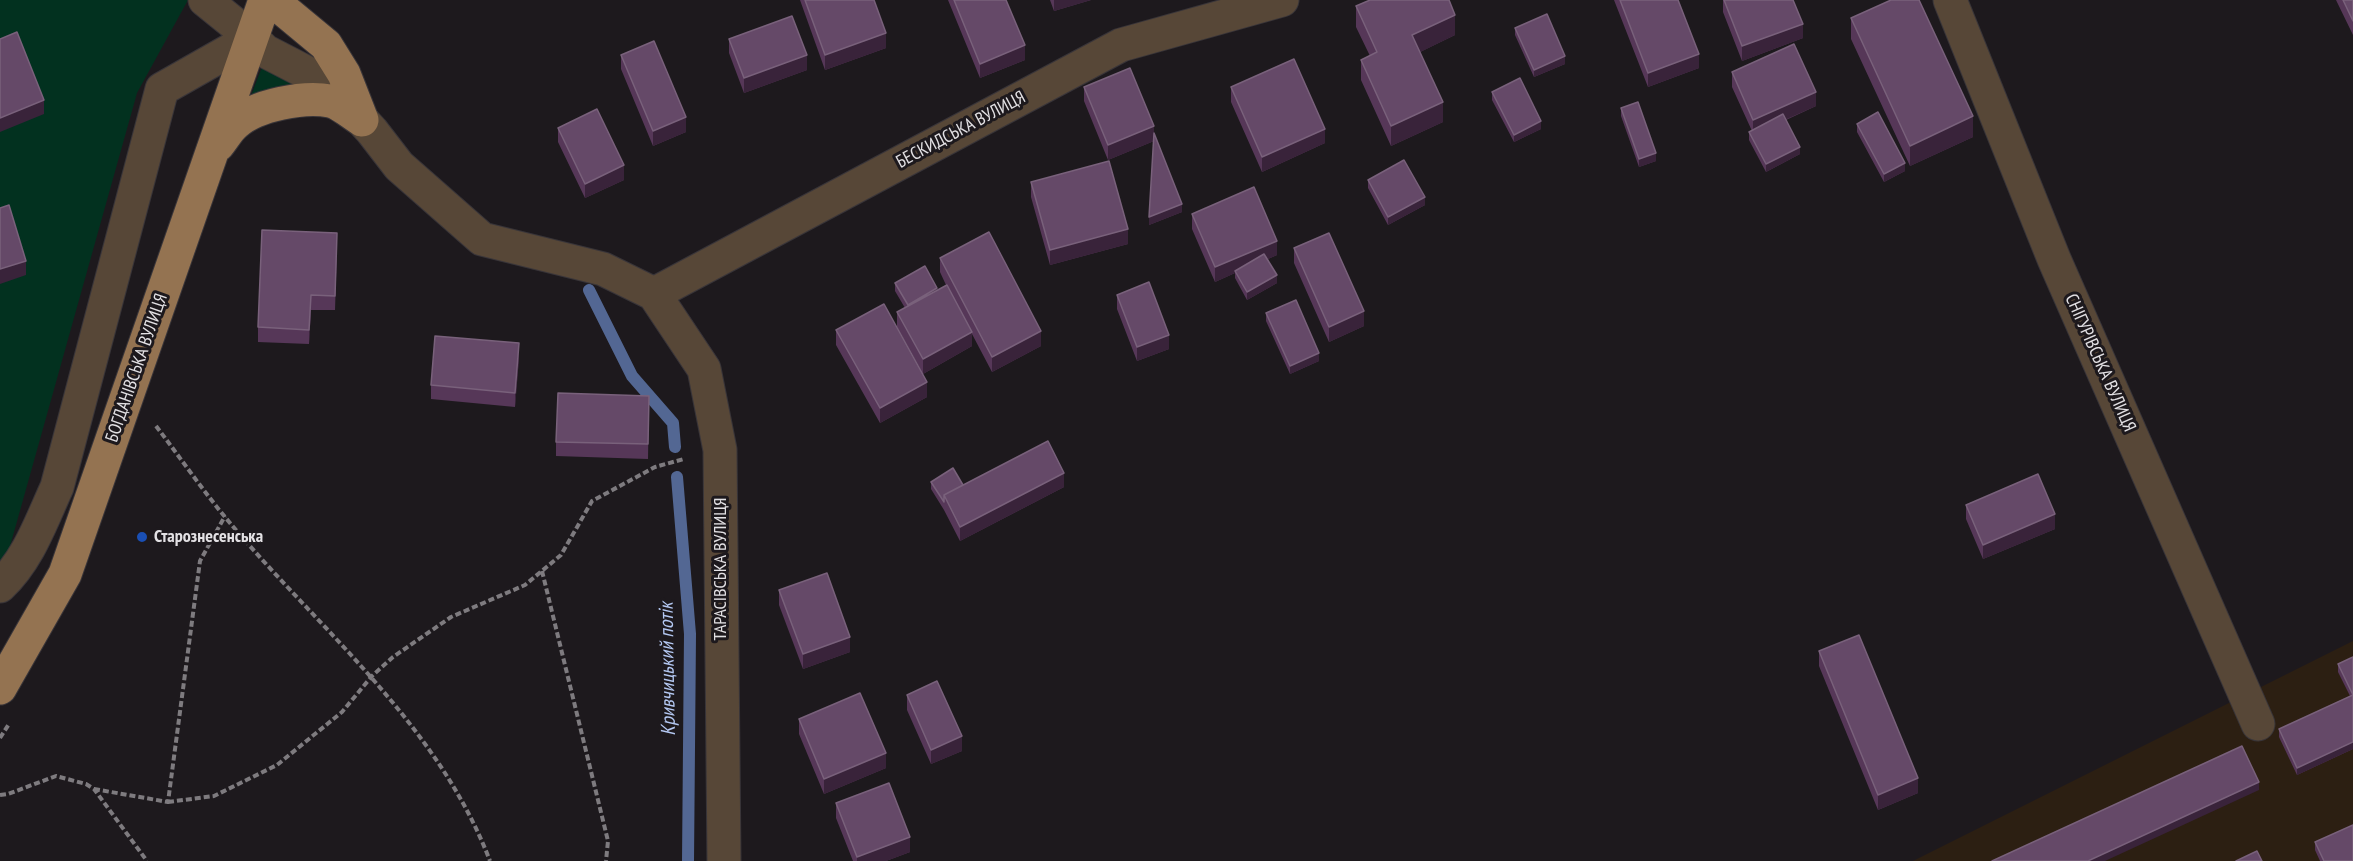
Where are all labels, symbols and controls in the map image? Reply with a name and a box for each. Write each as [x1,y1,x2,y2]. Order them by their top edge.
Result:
street label: БЕСКИДСЬКА ВУЛИЦЯ [893,87,1029,173]
street label: БОГДАНІВСЬКА ВУЛИЦЯ [101,291,173,445]
street label: СНІГУРІВСЬКА ВУЛИЦЯ [2060,291,2140,435]
street label: ТАРАСІВСЬКА ВУЛИЦЯ [710,498,732,640]
place label: Старознесенська [154,526,263,548]
marker: Старознесенська [135,530,149,544]
water label: Кривчицький потік [655,602,681,736]

